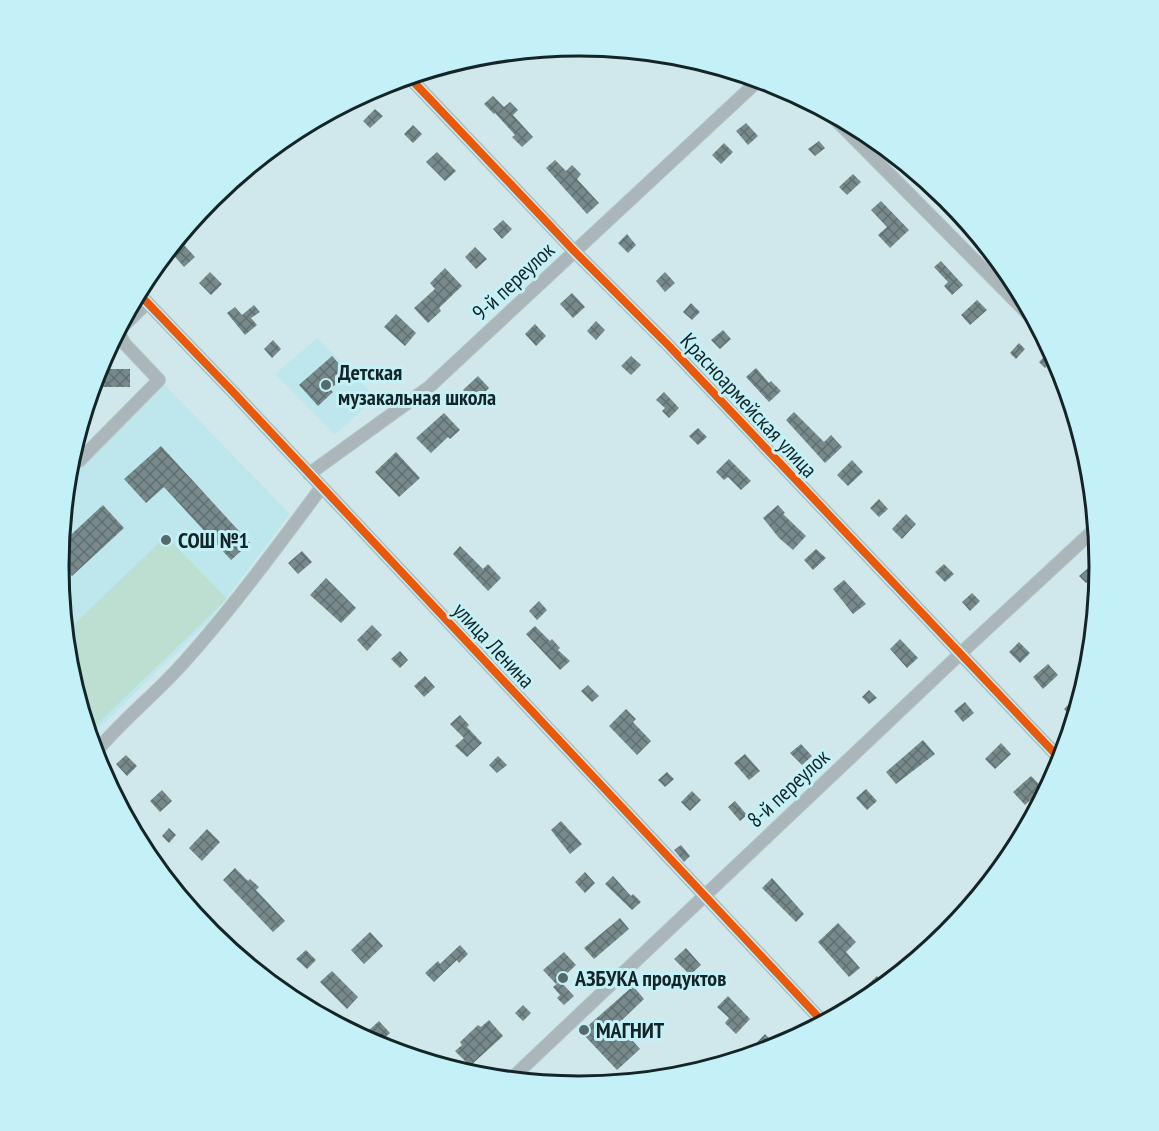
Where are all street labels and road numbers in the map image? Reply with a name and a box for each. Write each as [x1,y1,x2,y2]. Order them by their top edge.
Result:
street label: 9-й переулок [466,235,560,326]
street label: Красноармейская улица [675,327,823,483]
street label: улица Ленина [447,596,541,694]
street label: 8-й переулок [741,742,835,833]

